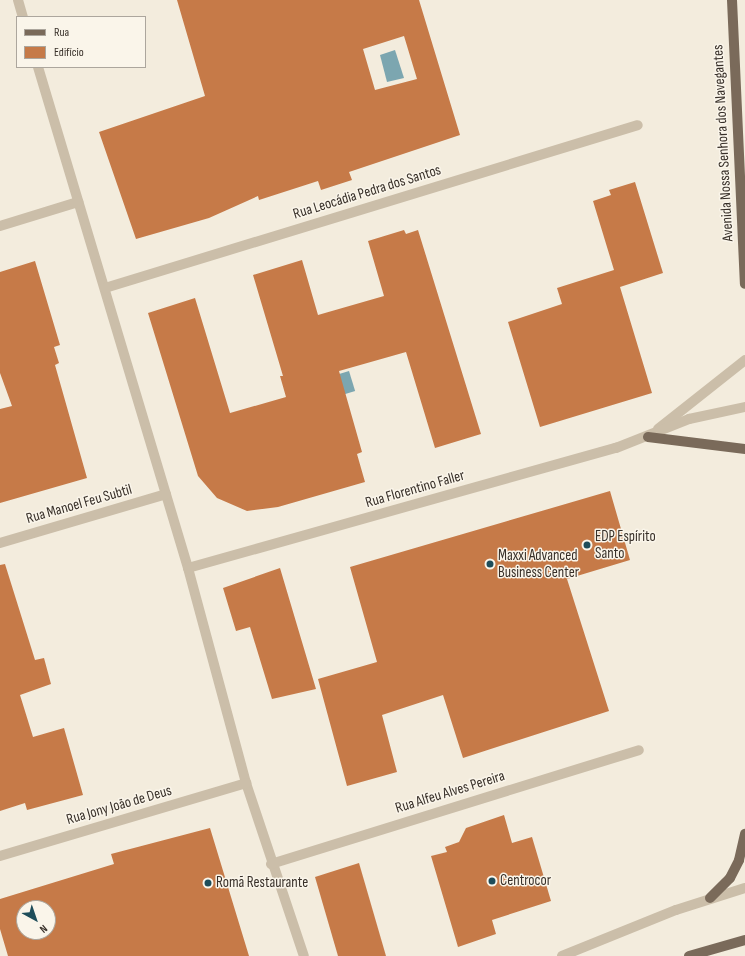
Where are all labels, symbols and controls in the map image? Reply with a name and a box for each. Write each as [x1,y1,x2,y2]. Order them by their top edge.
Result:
legend [16,16,146,68]
text: Rua [54,25,69,40]
street label: Avenida Nossa Senhora dos Navegantes [709,44,737,242]
text: Edifício [54,45,84,60]
street label: Rua Leocádia Pedra dos Santos [291,161,443,223]
street label: Rua Florentino Faller [363,466,467,512]
street label: Rua Manoel Feu Subtil [24,480,134,528]
place label: EDP Espírito Santo [595,527,656,562]
marker: EDP Espírito Santo [582,540,592,550]
place label: Maxxi Advanced Business Center [498,546,579,581]
marker: Maxxi Advanced Business Center [485,559,495,569]
street label: Rua Alfeu Alves Pereira [393,767,507,817]
street label: Rua Jony João de Deus [64,781,174,829]
place label: Centrocor [500,872,551,890]
place label: Romã Restaurante [216,874,308,892]
marker: Centrocor [487,876,497,886]
marker: Romã Restaurante [203,878,213,888]
north arrow [16,900,56,940]
text: N [37,922,50,936]

